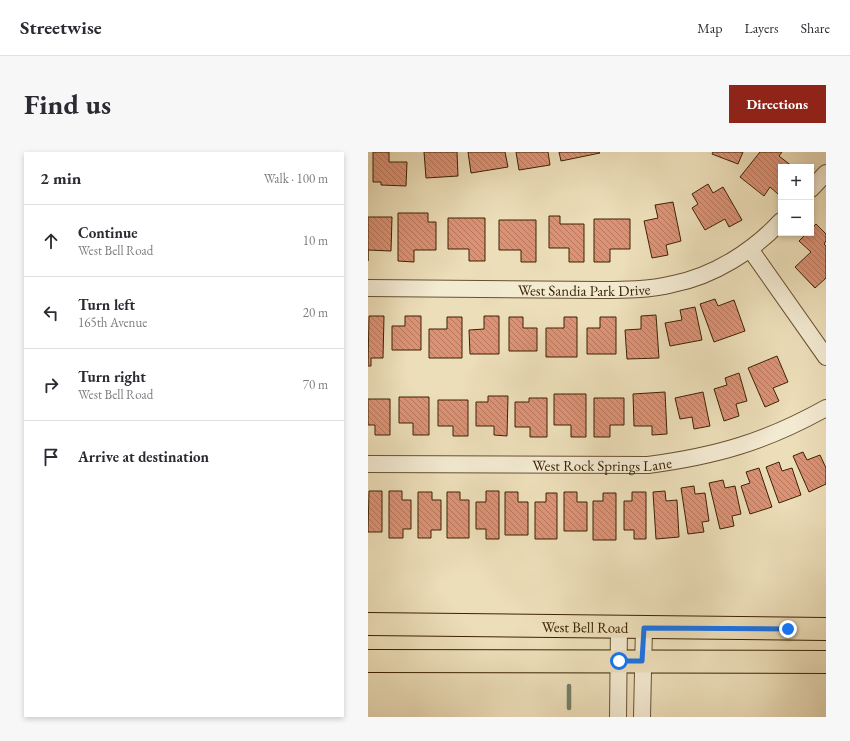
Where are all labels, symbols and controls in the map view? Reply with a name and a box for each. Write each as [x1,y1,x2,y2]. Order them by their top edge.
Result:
text: Streetwise [20,15,102,40]
text: Map [697,19,722,37]
text: Layers [744,19,779,37]
text: Share [801,19,830,37]
button: Directions [729,85,826,123]
text: Find us [24,86,111,122]
map controls [778,164,814,236]
button: + [778,164,814,200]
text: 2 min [40,167,81,189]
text: Walk · 100 m [264,170,328,187]
button: − [778,200,814,236]
text: Continue [78,223,138,242]
icon: ahead [40,230,62,252]
text: 10 m [303,232,328,249]
text: West Bell Road [78,242,153,259]
street label: West Sandia Park Drive [518,279,651,300]
text: Turn left [78,295,135,314]
icon: left [40,302,62,324]
text: 20 m [303,304,328,321]
text: 165th Avenue [78,314,147,331]
text: Turn right [78,367,146,386]
icon: right [40,374,62,396]
text: 70 m [303,376,328,393]
text: West Bell Road [78,386,153,403]
icon: arrive [40,446,62,468]
text: Arrive at destination [78,447,209,466]
street label: West Rock Springs Lane [532,452,673,475]
street label: West Bell Road [541,616,629,636]
route end [779,620,797,638]
route start [610,652,628,670]

